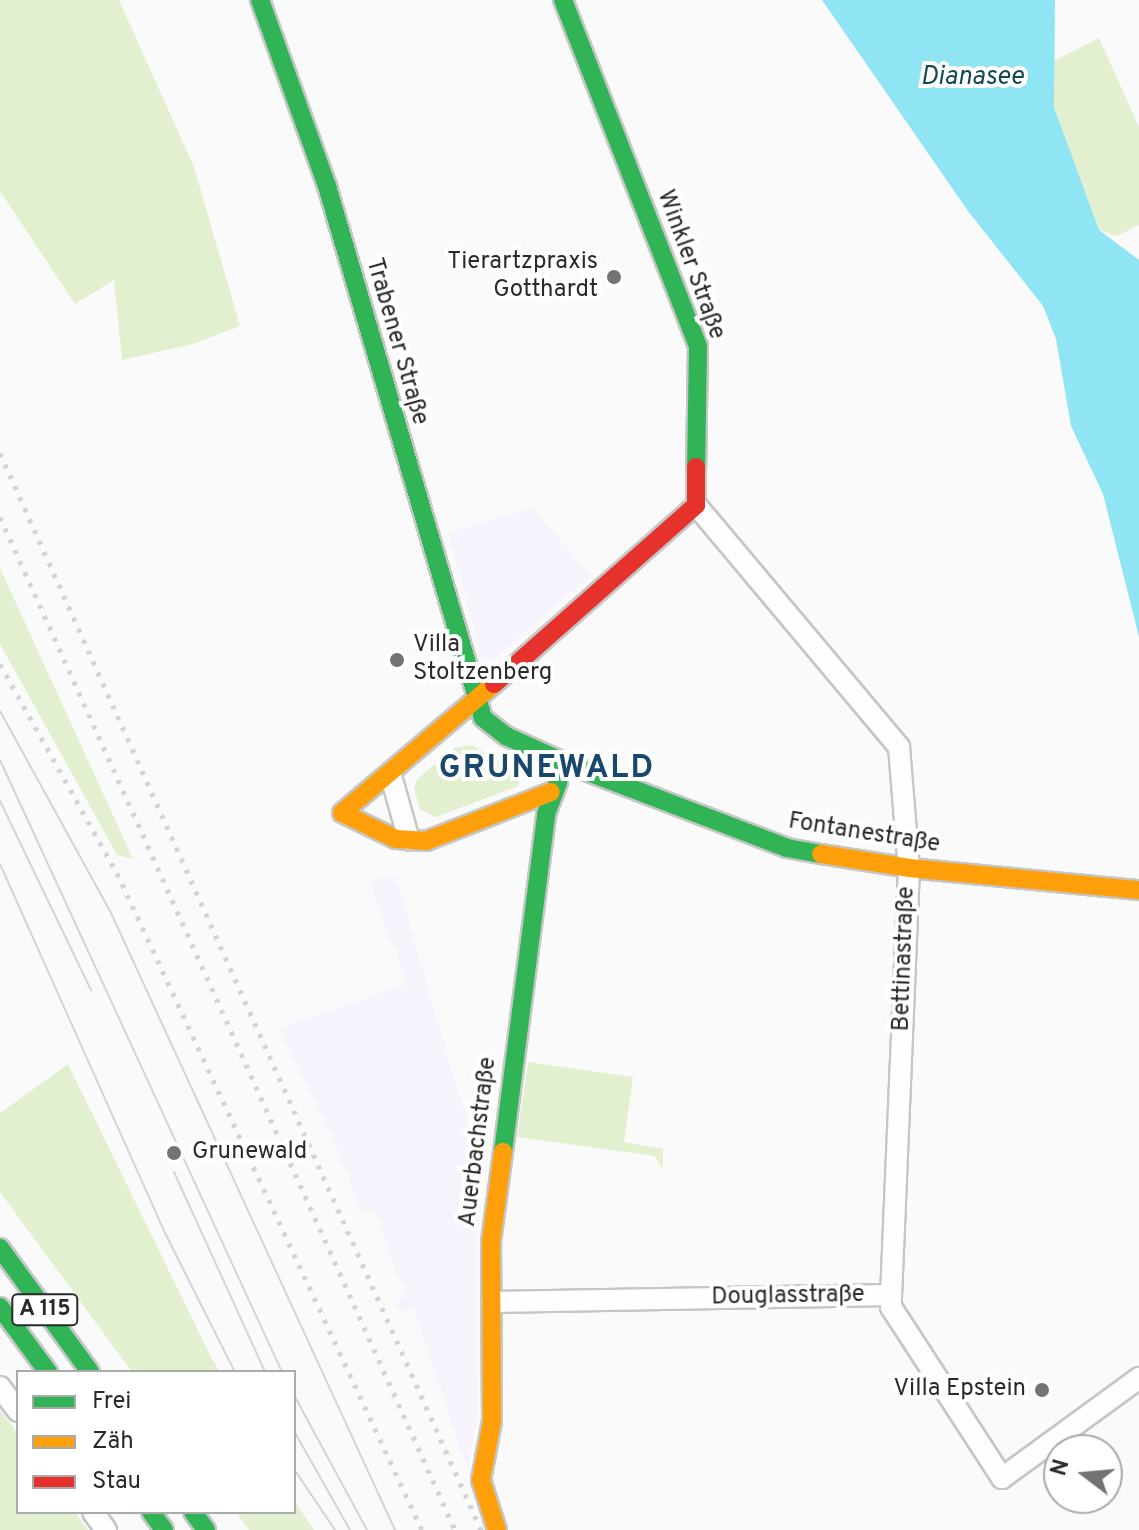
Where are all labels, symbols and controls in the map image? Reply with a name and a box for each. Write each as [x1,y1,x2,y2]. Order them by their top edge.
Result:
water label: Dianasee [920,62,1024,94]
street label: Winkler Straße [650,186,730,344]
place label: Tierartzpraxis Gotthardt [447,249,598,305]
street label: Trabener Straße [358,255,434,429]
marker: Tierartzpraxis Gotthardt [605,268,623,286]
place label: Villa Stoltzenberg [413,632,552,688]
marker: Villa Stoltzenberg [388,651,406,669]
district label: GRUNEWALD [439,750,655,788]
street label: Fontanestraße [786,808,942,860]
street label: Bettinastraße [888,886,922,1032]
street label: Auerbachstraße [454,1055,504,1229]
place label: Grunewald [192,1139,307,1167]
marker: Grunewald [163,1142,185,1164]
street label: Douglasstraße [711,1281,865,1313]
road number: A 115 [9,1292,81,1328]
legend [16,1370,296,1514]
place label: Villa Epstein [893,1376,1026,1404]
marker: Villa Epstein [1033,1381,1051,1399]
text: Frei [92,1387,131,1417]
text: Zäh [92,1427,134,1457]
north arrow [1043,1434,1123,1514]
text: N [1046,1456,1077,1479]
text: Stau [92,1467,141,1497]

